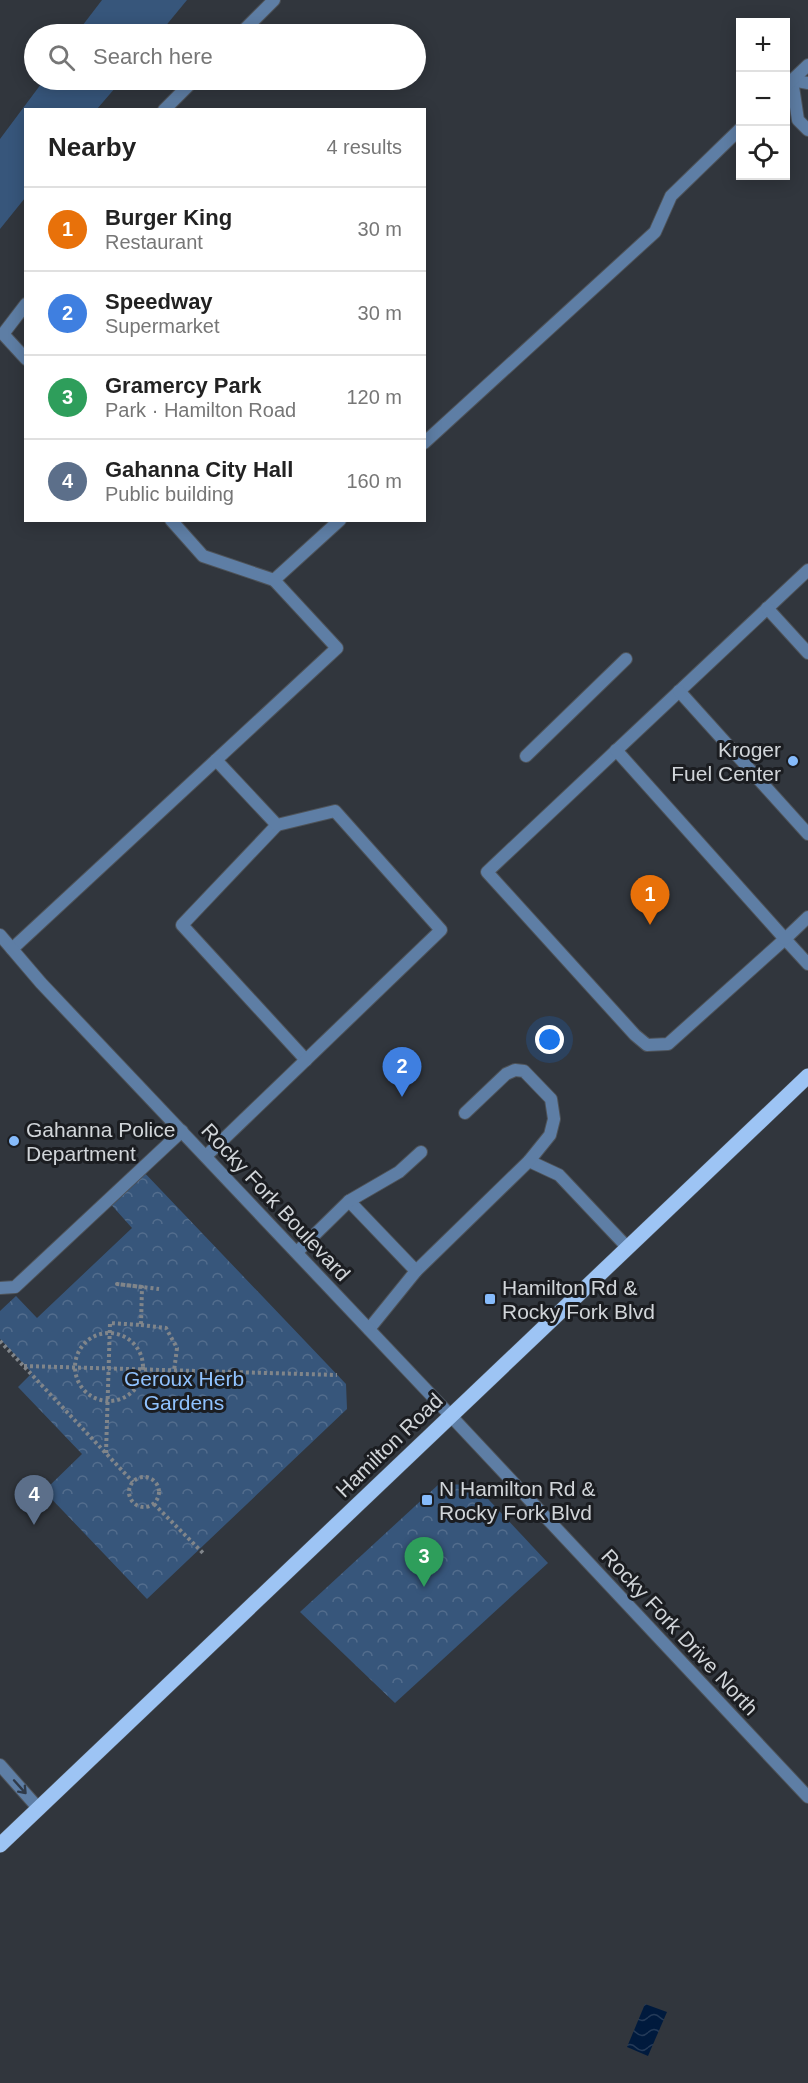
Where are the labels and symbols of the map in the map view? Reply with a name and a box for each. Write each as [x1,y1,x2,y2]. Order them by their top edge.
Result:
place label: Kroger Fuel Center [671,738,781,785]
marker: Kroger Fuel Center [786,754,800,768]
pin: 1 [630,876,670,925]
your location [535,1025,564,1054]
pin: 2 [382,1048,422,1097]
place label: Gahanna Police Department [26,1118,175,1165]
street label: Rocky Fork Boulevard [197,1119,355,1285]
marker: Gahanna Police Department [7,1134,21,1148]
place label: Hamilton Rd & Rocky Fork Blvd [502,1276,655,1323]
marker: Hamilton Rd & Rocky Fork Blvd [483,1292,497,1306]
park label: Geroux Herb Gardens [124,1367,244,1414]
street label: Hamilton Road [331,1388,447,1502]
pin: 4 [15,1476,54,1525]
place label: N Hamilton Rd & Rocky Fork Blvd [439,1477,595,1524]
marker: N Hamilton Rd & Rocky Fork Blvd [420,1493,434,1507]
pin: 3 [404,1538,444,1587]
street label: Rocky Fork Drive North [597,1544,763,1720]
one-way arrow [13,1779,27,1794]

